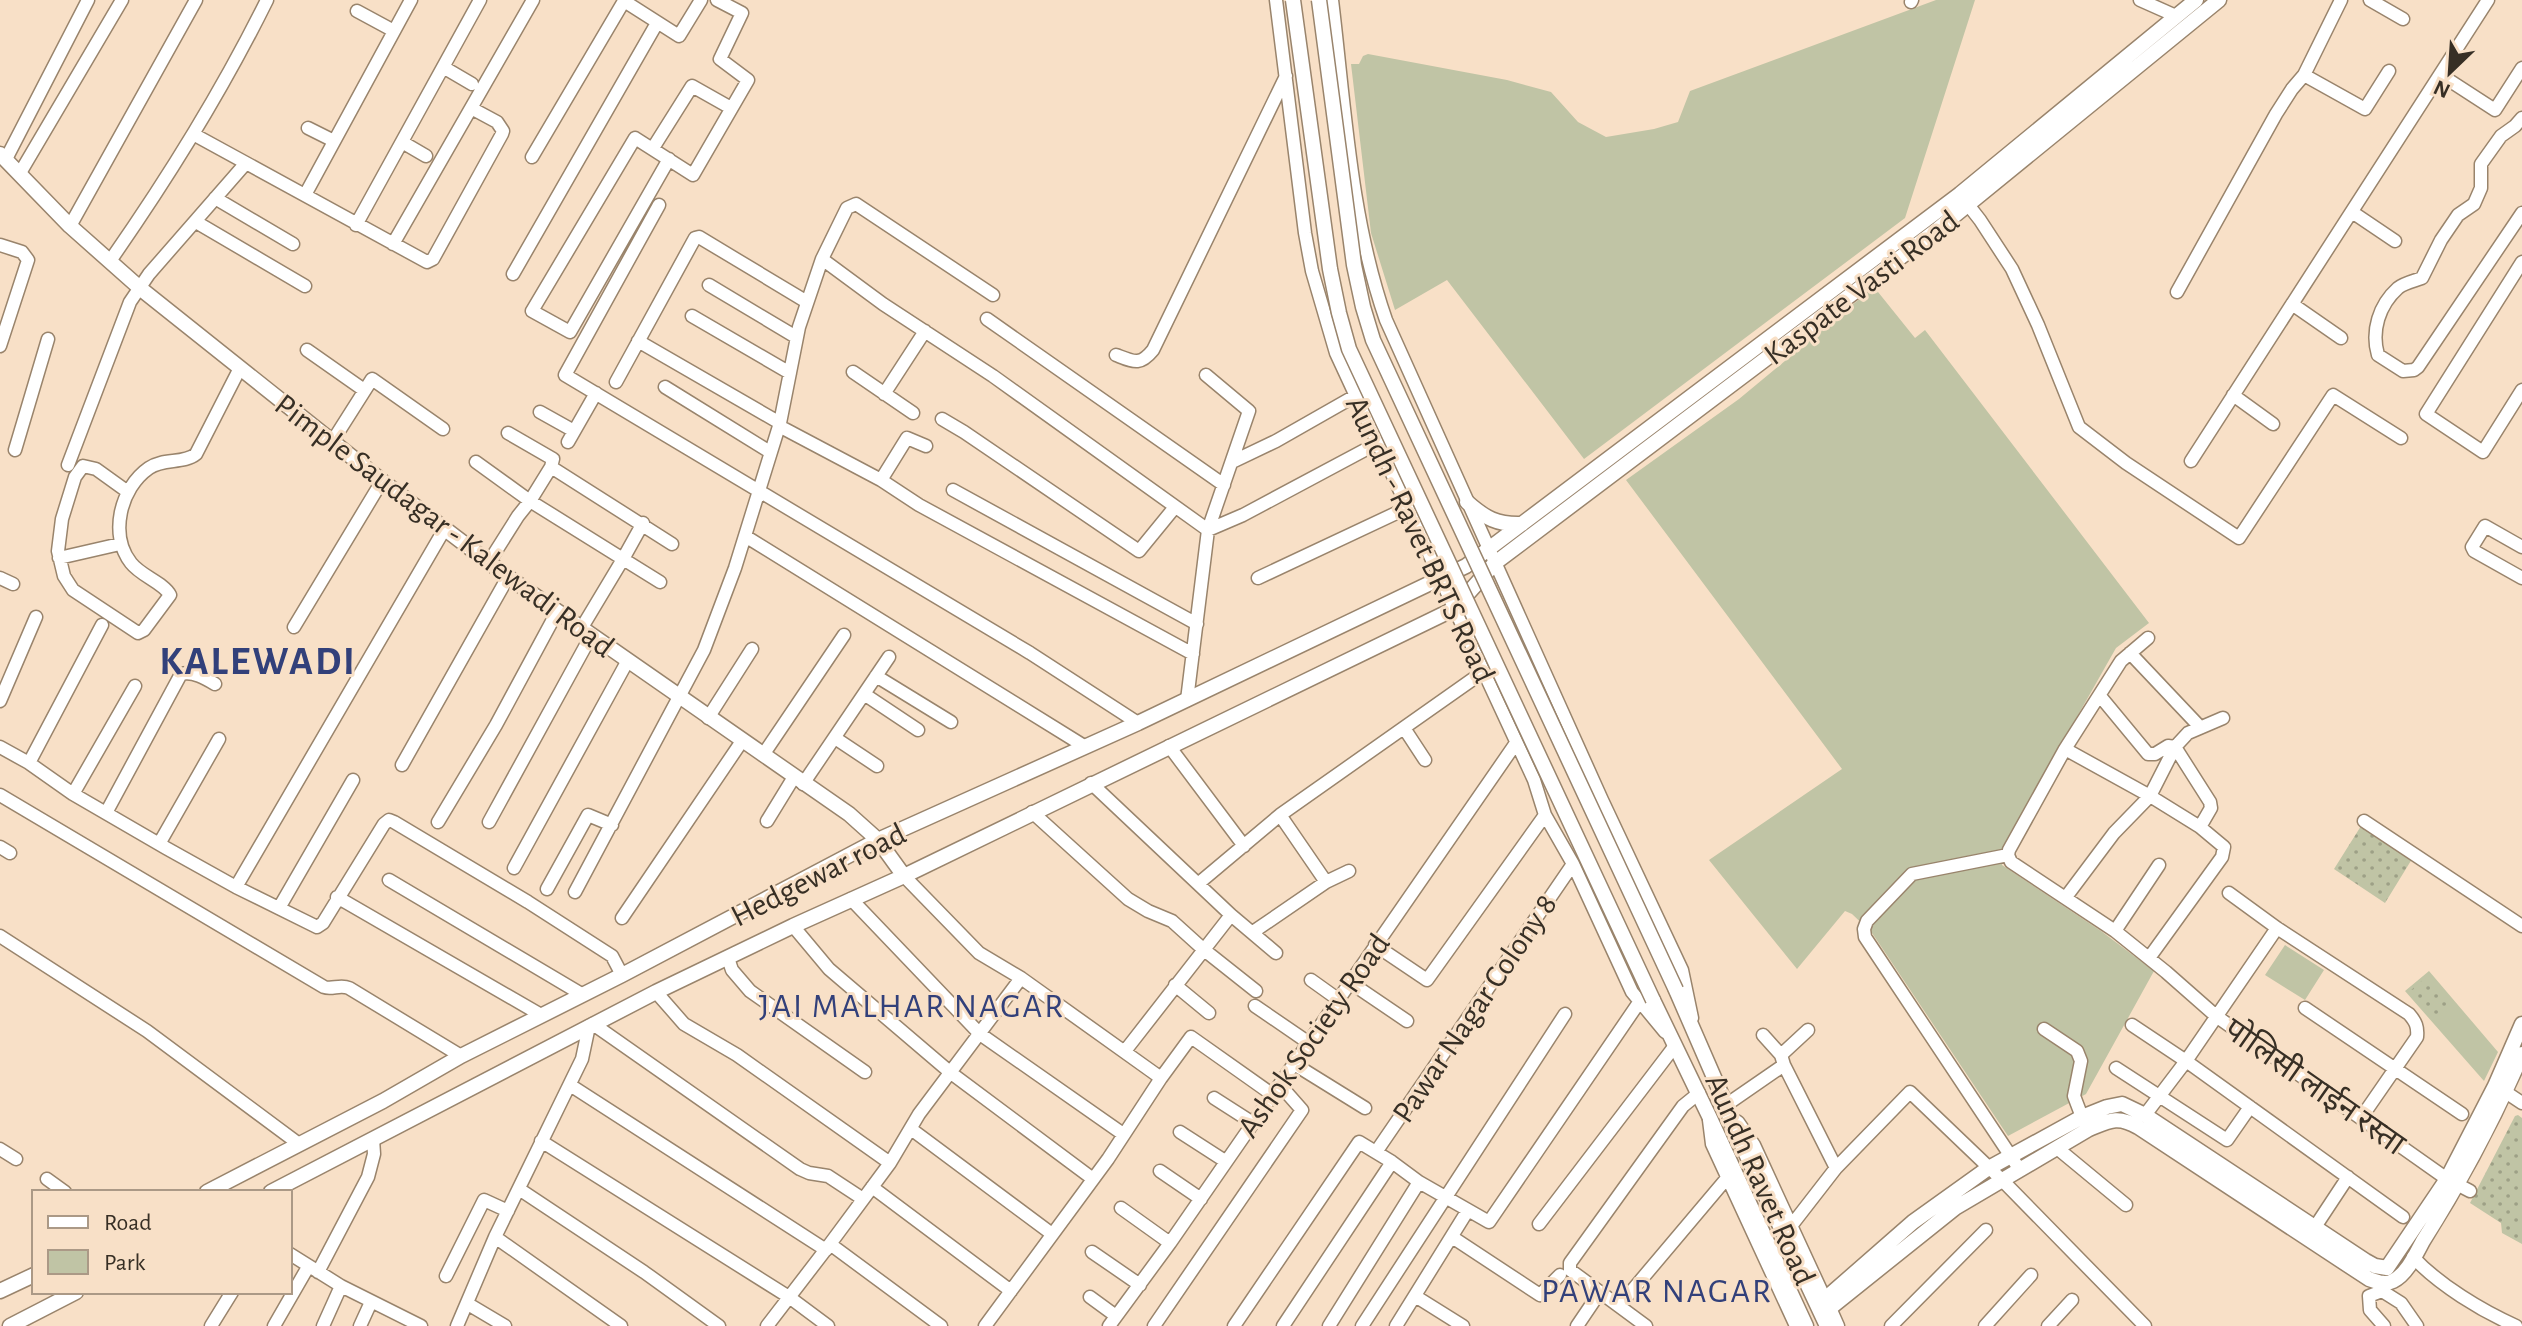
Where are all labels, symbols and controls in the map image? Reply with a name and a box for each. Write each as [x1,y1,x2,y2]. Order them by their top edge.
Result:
north arrow [2410,32,2490,112]
text: N [2430,76,2454,102]
street label: Kaspate Vasti Road [1758,204,1965,371]
street label: Pimple Saudagar - Kalewadi Road [269,388,620,663]
street label: Aundh - Ravet BRTS Road [1340,391,1500,687]
district label: KALEWADI [159,642,357,682]
street label: Hedgewar road [726,817,911,933]
street label: Pawar Nagar Colony 8 [1387,889,1563,1128]
street label: Ashok Society Road [1232,928,1396,1143]
district label: JAI MALHAR NAGAR [759,990,1065,1024]
street label: पोलिसी लाईन रस्ता [2218,1010,2413,1161]
street label: Aundh Ravet Road [1699,1069,1821,1290]
legend [32,1190,292,1294]
text: Road [104,1211,152,1235]
text: Park [104,1251,145,1275]
district label: PAWAR NAGAR [1541,1275,1773,1309]

